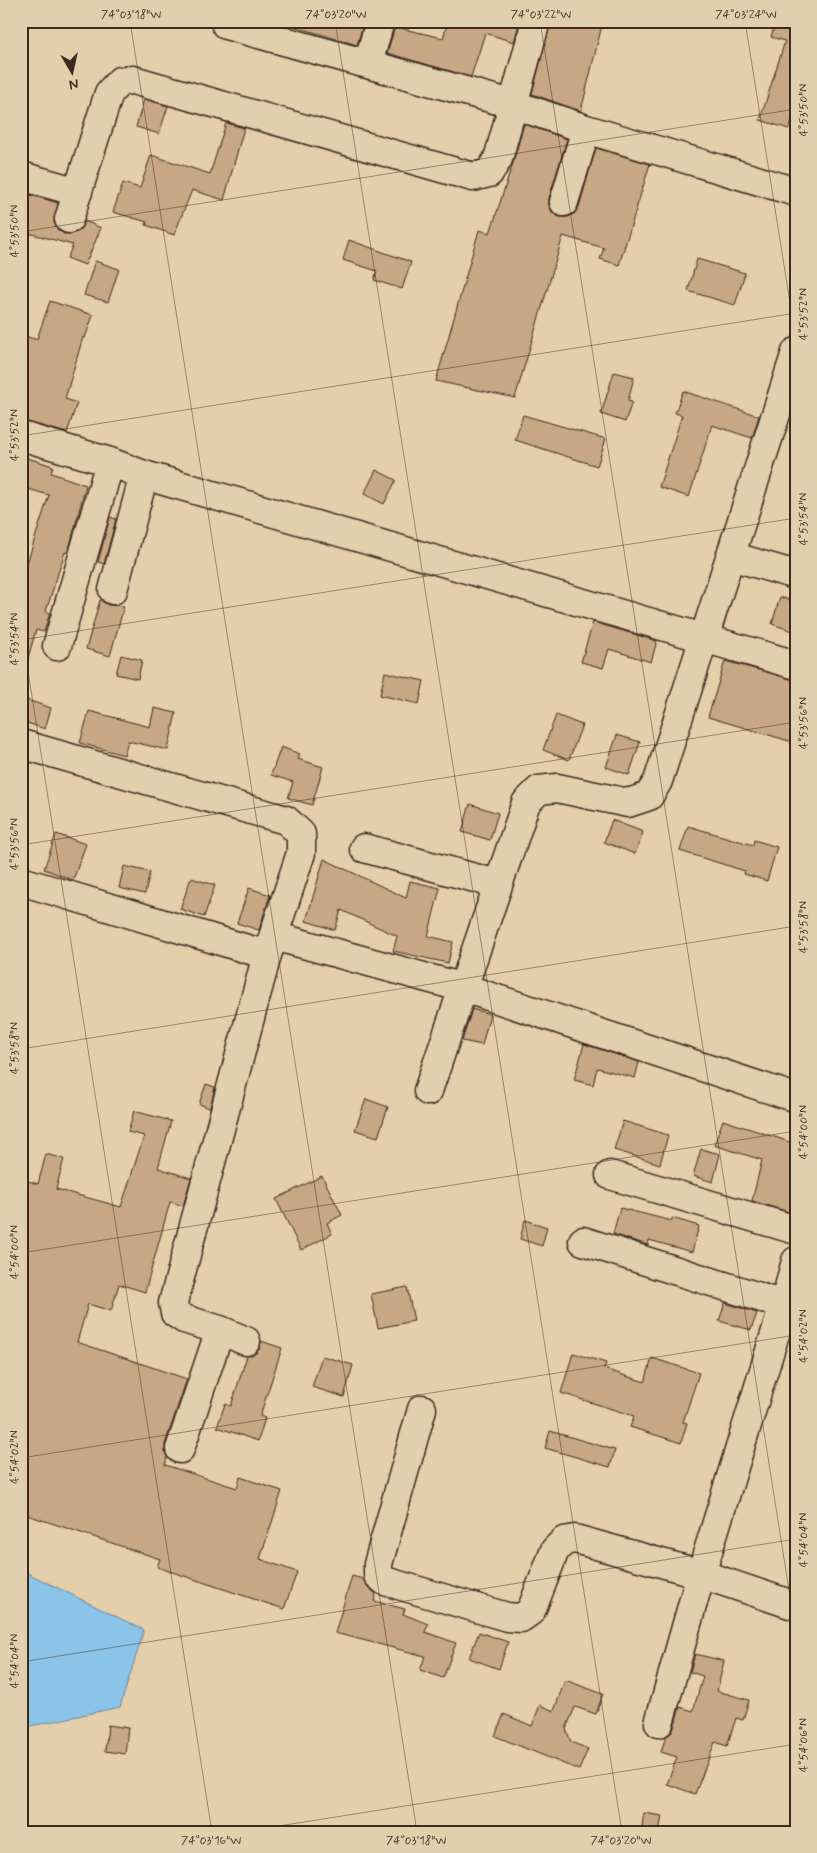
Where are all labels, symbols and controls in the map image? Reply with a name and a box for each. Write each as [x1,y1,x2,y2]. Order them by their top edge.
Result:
text: 74°03'18"W [101,7,161,23]
text: 74°03'20"W [306,7,367,23]
text: 74°03'22"W [511,7,571,23]
text: 74°03'24"W [715,7,777,23]
north arrow [48,48,98,98]
text: N [68,74,80,93]
text: 4°53'50"N [796,84,812,136]
text: 4°53'50"N [7,205,23,257]
text: 4°53'52"N [796,288,812,340]
text: 4°53'52"N [7,409,23,461]
text: 4°53'54"N [796,493,812,545]
text: 4°53'54"N [7,613,23,665]
text: 4°53'56"N [796,697,812,749]
text: 4°53'56"N [7,818,23,870]
text: 4°53'58"N [796,901,812,953]
text: 4°53'58"N [7,1022,23,1074]
text: 4°54'00"N [796,1105,812,1159]
text: 4°54'00"N [7,1225,23,1279]
text: 4°54'02"N [796,1309,812,1363]
text: 4°54'02"N [7,1430,23,1484]
text: 4°54'04"N [796,1513,812,1567]
text: 4°54'04"N [7,1634,23,1688]
text: 4°54'06"N [796,1718,812,1772]
text: 74°03'16"W [181,1833,241,1849]
text: 74°03'18"W [386,1833,446,1849]
text: 74°03'20"W [591,1833,652,1849]

